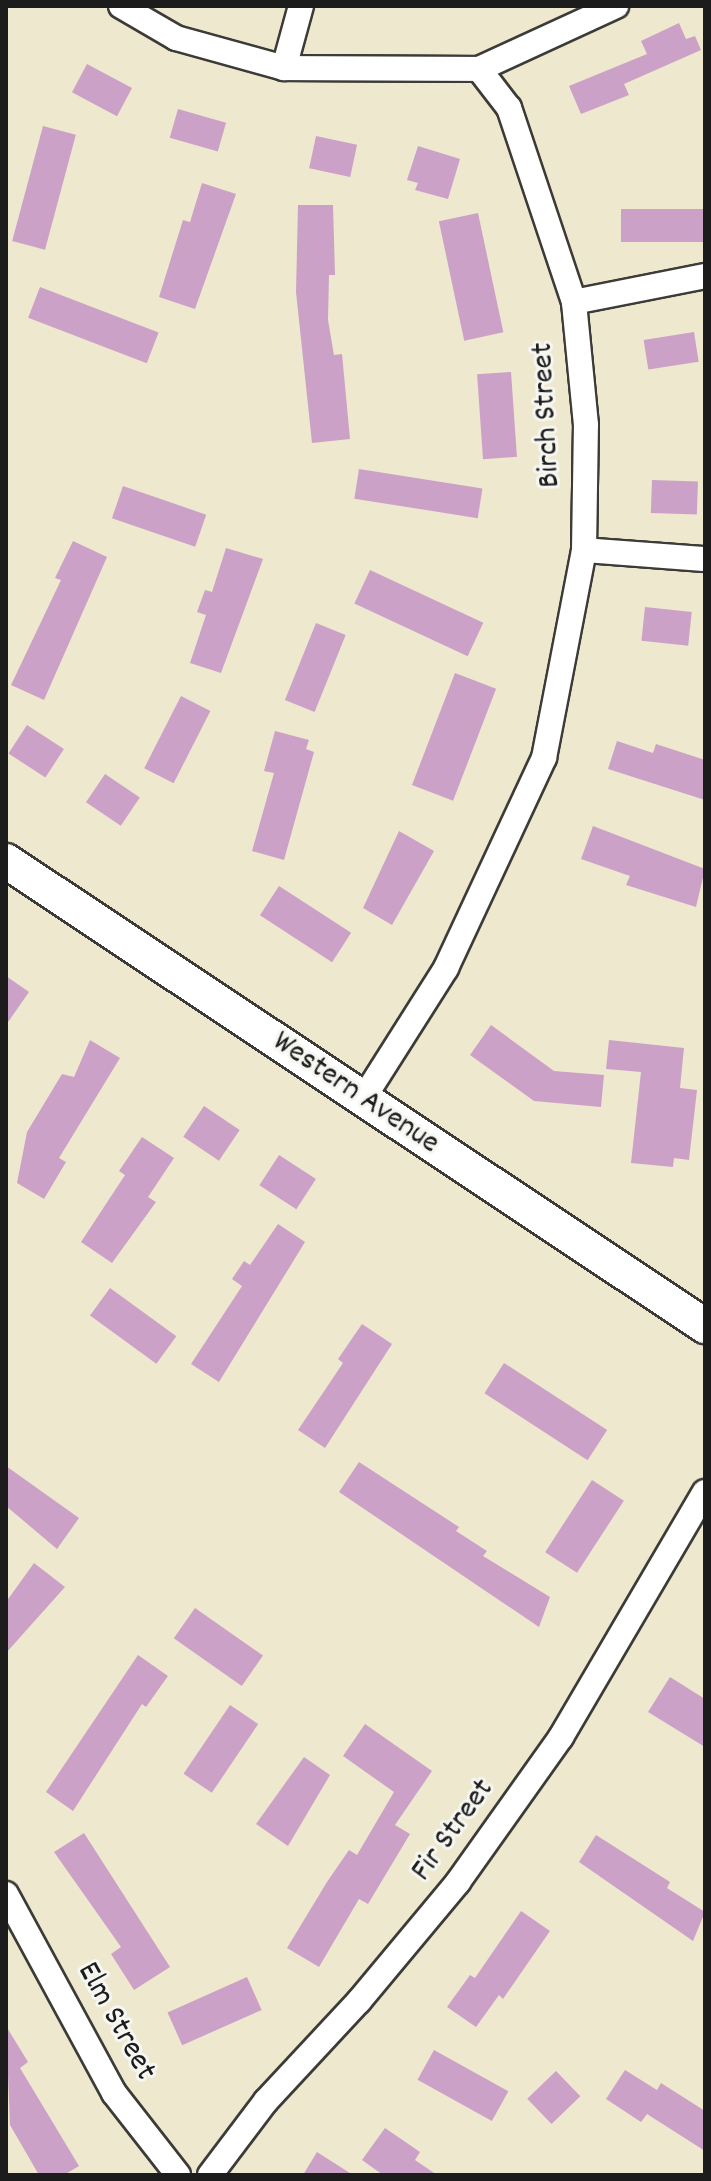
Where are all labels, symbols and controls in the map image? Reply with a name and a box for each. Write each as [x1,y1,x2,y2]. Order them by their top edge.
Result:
street label: Birch Street [525,341,571,489]
street label: Western Avenue [264,1024,446,1164]
street label: Fir Street [404,1772,504,1890]
street label: Elm Street [67,1956,163,2088]

